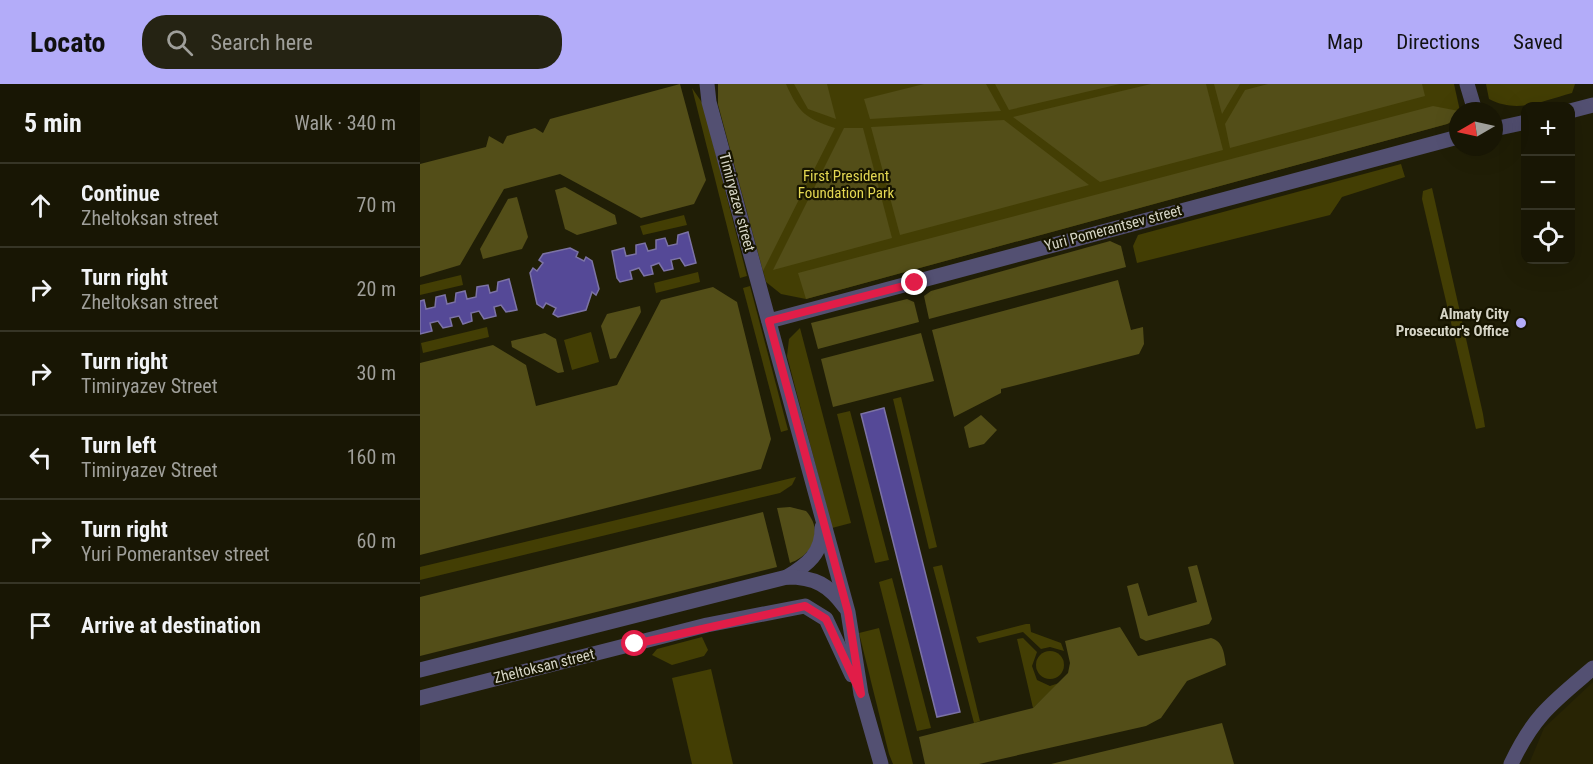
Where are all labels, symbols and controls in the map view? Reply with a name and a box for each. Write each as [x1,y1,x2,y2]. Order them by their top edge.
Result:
search box [142,15,562,69]
text: Locato [30,26,106,59]
icon: search [163,26,196,59]
text: Search here [211,30,313,55]
text: Map [1327,30,1363,54]
text: Directions [1396,30,1480,54]
text: Saved [1513,30,1563,54]
north arrow [1449,102,1503,156]
map controls [1521,102,1575,264]
button: + [1521,102,1575,156]
text: 5 min [24,108,82,138]
text: Walk · 340 m [295,111,396,135]
street label: Timiryazev street [715,151,759,253]
button: − [1521,156,1575,210]
park label: First President Foundation Park [798,167,895,202]
text: Continue [81,181,160,206]
icon: ahead [24,189,57,222]
text: 70 m [357,193,396,217]
street label: Yuri Pomerantsev street [1042,201,1184,255]
text: Zheltoksan street [81,206,218,230]
button: locate [1521,210,1575,264]
text: Turn right [81,265,168,290]
route end [901,269,927,295]
icon: right [24,273,57,306]
text: 20 m [357,277,396,301]
text: Zheltoksan street [81,290,218,314]
place label: Almaty City Prosecutor's Office [1396,305,1509,340]
marker: Almaty City Prosecutor's Office [1514,316,1528,330]
text: Turn right [81,349,168,374]
icon: right [24,357,57,390]
text: 30 m [357,361,396,385]
text: Timiryazev Street [81,374,218,398]
text: Turn left [81,433,156,458]
icon: left [24,441,57,474]
text: 160 m [347,445,396,469]
text: Timiryazev Street [81,458,218,482]
text: Turn right [81,517,168,542]
icon: right [24,525,57,558]
text: 60 m [357,529,396,553]
text: Yuri Pomerantsev street [81,542,270,566]
icon: arrive [24,609,57,642]
text: Arrive at destination [81,613,261,638]
route start [621,630,647,656]
street label: Zheltoksan street [492,645,596,687]

